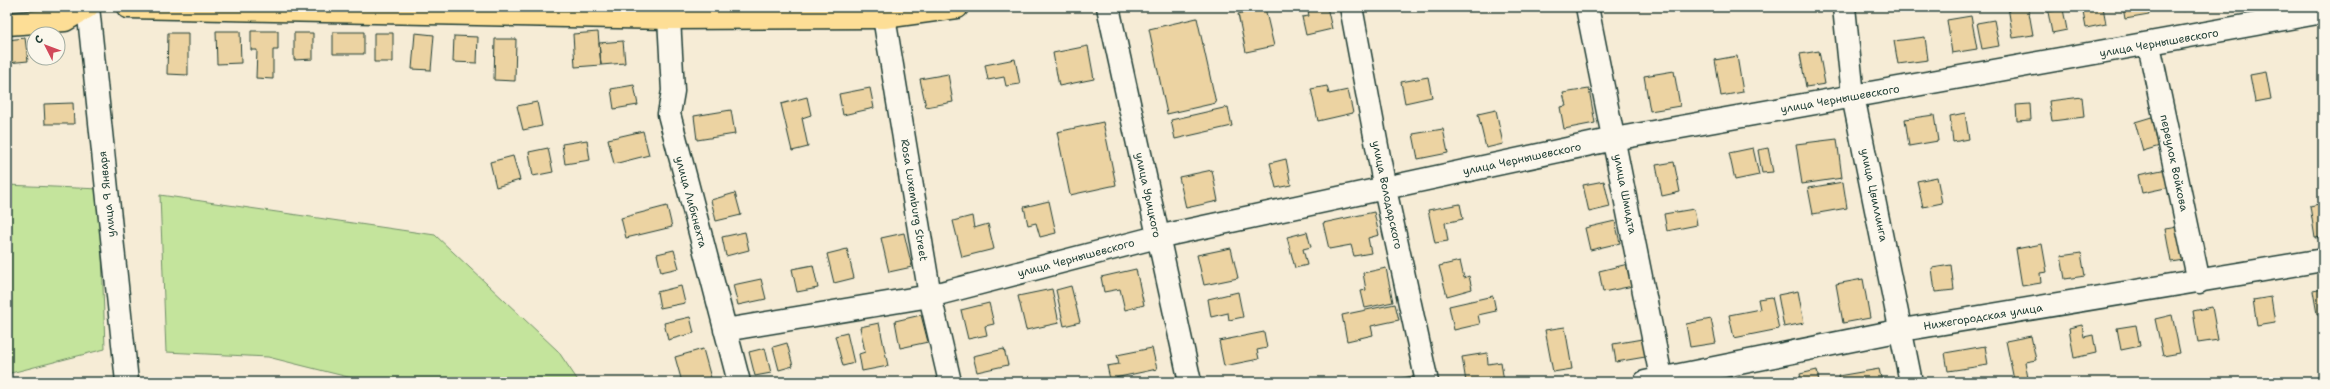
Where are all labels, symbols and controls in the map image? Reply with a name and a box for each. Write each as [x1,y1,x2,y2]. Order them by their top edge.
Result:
street label: улица Чернышевского [2098,25,2220,61]
north arrow [26,26,66,66]
text: С [31,32,47,47]
street label: улица Чернышевского [1779,81,1901,117]
street label: переулок Войкова [2156,113,2192,213]
street label: Rosa Luxemburg Street [897,138,931,262]
street label: улица Володарского [1368,139,1406,251]
street label: улица Чернышевского [1461,139,1583,179]
street label: улица Цвиллинга [1857,147,1891,243]
street label: улица 9 Января [95,150,119,238]
street label: улица Урицкого [1132,151,1164,239]
street label: улица Шмидта [1610,153,1640,236]
street label: улица Либкнехта [672,154,710,250]
street label: улица Чернышевского [1016,235,1137,281]
street label: Нижегородская улица [1922,300,2044,334]

